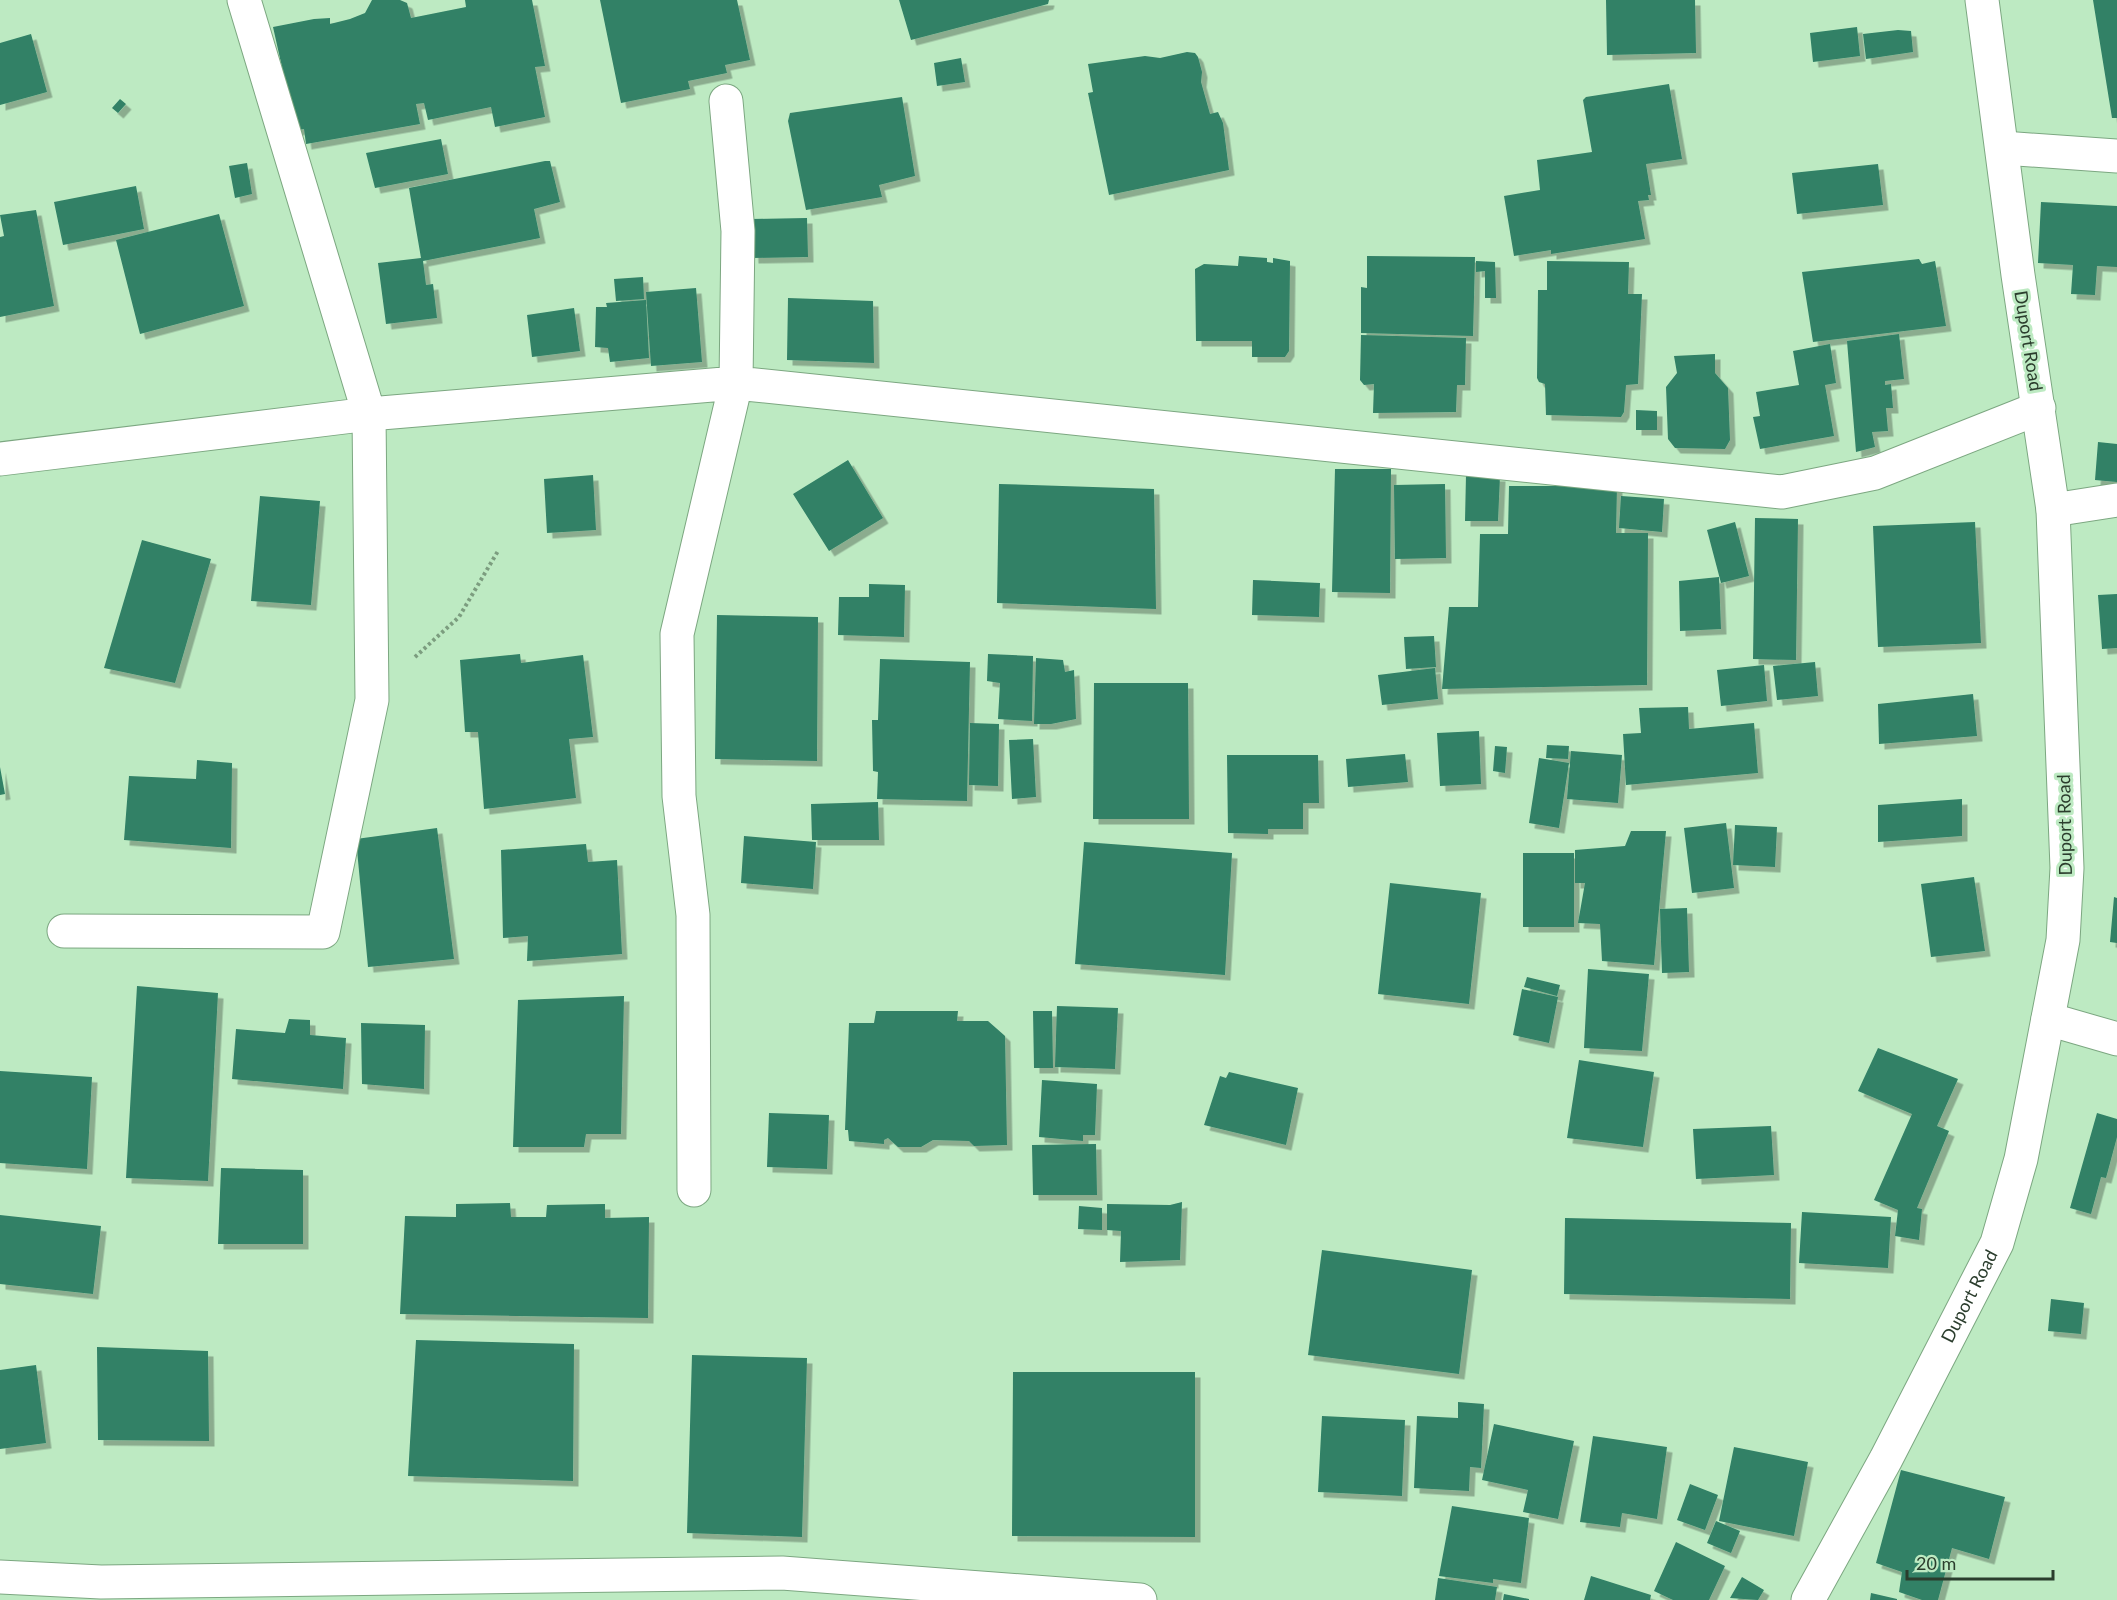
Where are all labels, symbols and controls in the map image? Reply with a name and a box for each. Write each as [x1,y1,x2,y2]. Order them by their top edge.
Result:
street label: Duport Road [2010,289,2048,393]
street label: Duport Road [2052,774,2076,876]
street label: Duport Road [1936,1246,2002,1346]
scale bar [1907,1543,2052,1581]
text: 20 m [1916,1552,1956,1574]

